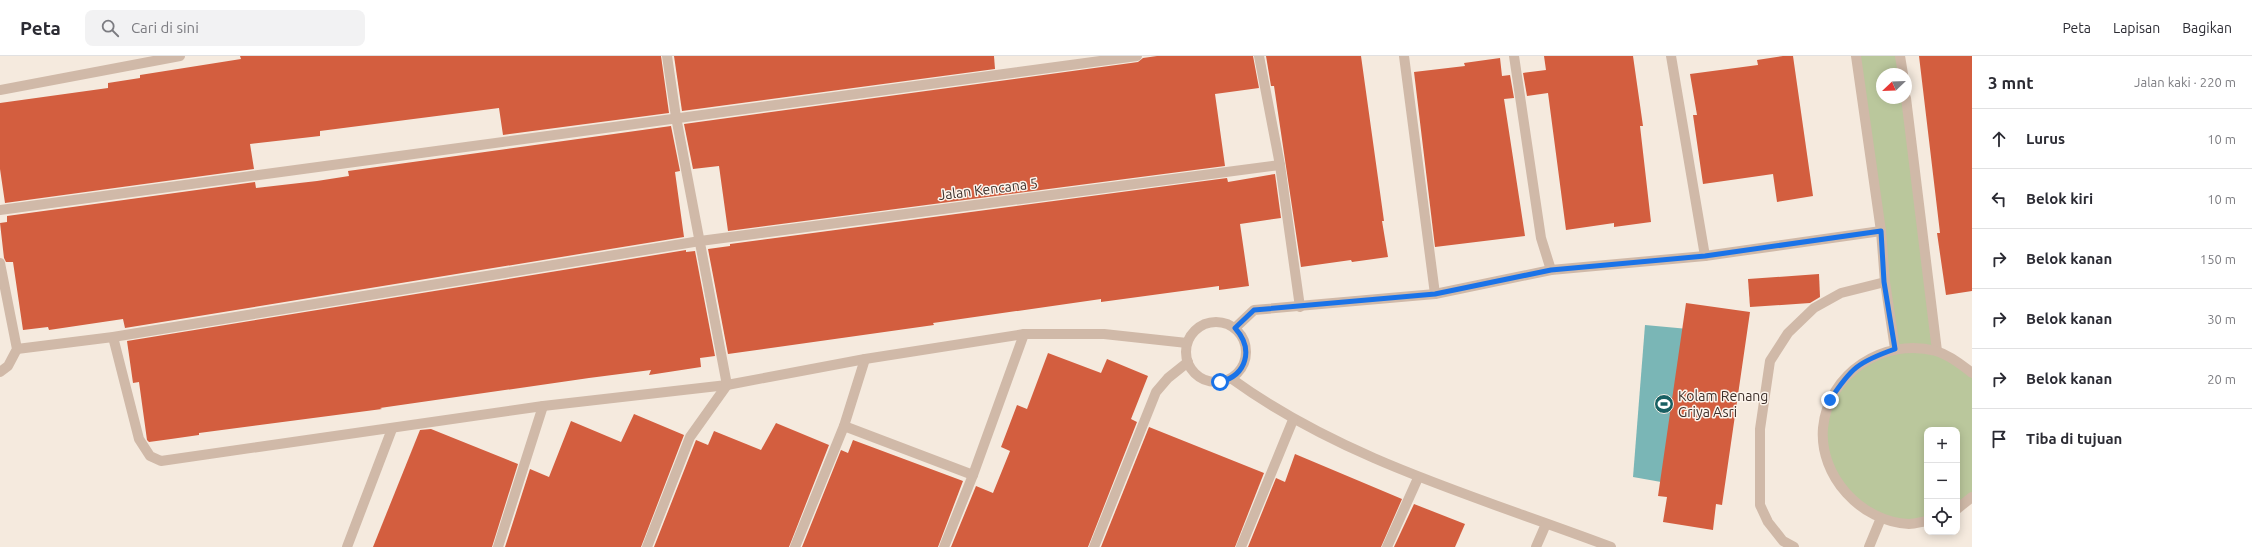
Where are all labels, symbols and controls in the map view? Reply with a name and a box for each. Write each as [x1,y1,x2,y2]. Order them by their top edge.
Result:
search box [85,10,365,46]
text: Peta [20,17,61,39]
icon: search [99,17,121,39]
text: Cari di sini [131,19,199,36]
text: Peta [2063,20,2091,36]
text: Lapisan [2113,20,2160,36]
text: Bagikan [2182,20,2232,36]
north arrow [1876,68,1912,104]
text: 3 mnt [1988,73,2034,92]
text: Jalan kaki · 220 m [2134,75,2236,89]
icon: ahead [1988,128,2010,150]
text: Lurus [2026,130,2065,147]
text: 10 m [2207,132,2236,146]
street label: Jalan Kencana 5 [937,175,1039,203]
icon: left [1988,188,2010,210]
text: Belok kiri [2026,190,2093,207]
text: 10 m [2207,192,2236,206]
icon: right [1988,248,2010,270]
text: Belok kanan [2026,250,2112,267]
text: 150 m [2200,252,2236,266]
icon: right [1988,308,2010,330]
text: Belok kanan [2026,310,2112,327]
text: 30 m [2207,312,2236,326]
icon: right [1988,368,2010,390]
text: Belok kanan [2026,370,2112,387]
text: 20 m [2207,372,2236,386]
route start [1211,373,1229,391]
place label: Kolam Renang Griya Asri [1678,388,1768,420]
route end [1821,391,1839,409]
sports icon: Kolam Renang Griya Asri [1653,393,1675,415]
map controls [1924,427,1960,535]
button: + [1924,427,1960,463]
icon: arrive [1988,428,2010,450]
text: Tiba di tujuan [2026,430,2122,447]
button: − [1924,463,1960,499]
button: locate [1924,499,1960,535]

